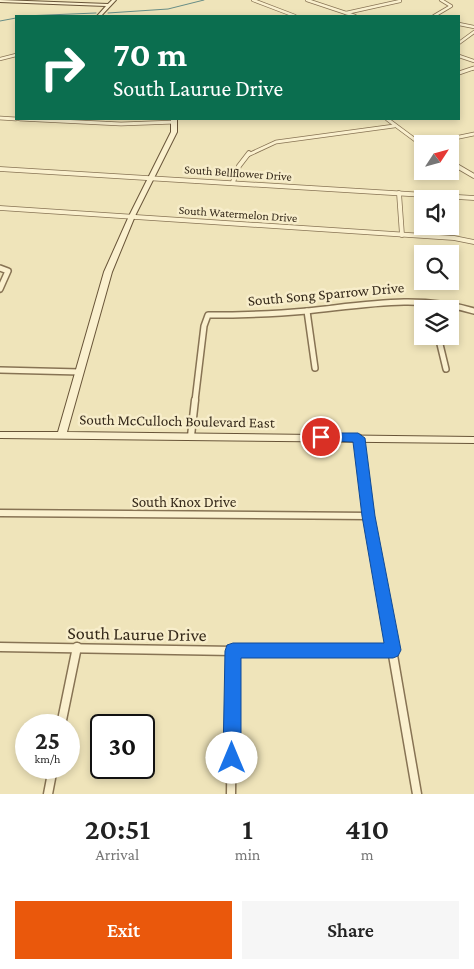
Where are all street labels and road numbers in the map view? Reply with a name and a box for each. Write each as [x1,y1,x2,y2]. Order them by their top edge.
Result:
street label: South Bellflower Drive [184,162,292,184]
street label: South Watermelon Drive [178,203,298,225]
street label: South Song Sparrow Drive [247,279,405,310]
street label: South McCulloch Boulevard East [79,411,276,431]
street label: South Knox Drive [132,494,237,510]
street label: South Laurue Drive [67,623,207,645]

